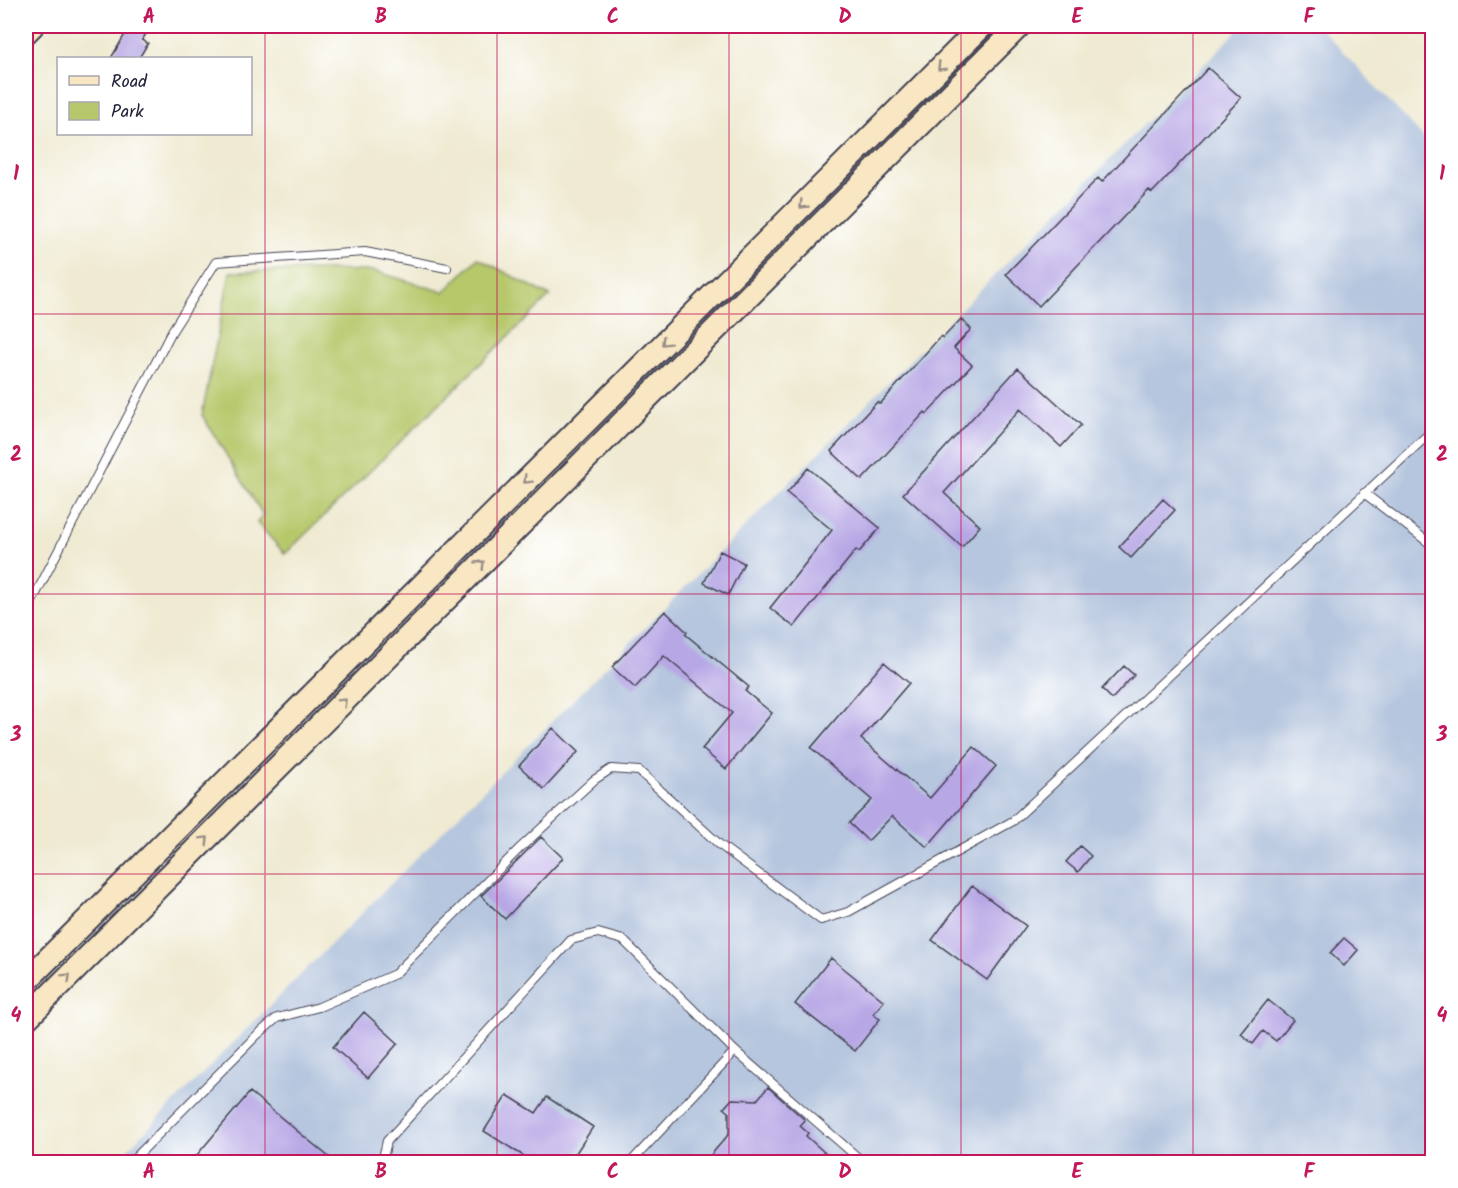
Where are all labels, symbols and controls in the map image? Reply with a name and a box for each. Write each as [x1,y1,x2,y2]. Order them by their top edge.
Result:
text: A [143,2,155,34]
text: B [375,2,387,34]
text: C [607,2,619,34]
text: D [838,2,852,34]
text: E [1071,2,1083,34]
text: F [1304,2,1316,34]
legend [57,57,252,135]
one-way arrow [937,60,948,70]
text: Road [111,68,148,97]
text: Park [111,98,144,127]
text: 1 [13,159,19,191]
text: 1 [1439,159,1445,191]
one-way arrow [800,197,811,208]
one-way arrow [662,335,673,346]
text: 2 [10,440,22,472]
text: 2 [1436,440,1448,472]
one-way arrow [524,473,535,484]
one-way arrow [474,560,485,571]
one-way arrow [336,698,347,708]
text: 3 [10,720,22,752]
text: 3 [1436,720,1448,752]
one-way arrow [198,836,209,846]
one-way arrow [59,974,70,985]
text: 4 [11,1001,22,1033]
text: 4 [1437,1001,1448,1033]
text: A [143,1157,155,1188]
text: B [375,1157,387,1188]
text: C [607,1157,619,1188]
text: D [838,1157,852,1188]
text: E [1071,1157,1083,1188]
text: F [1304,1157,1316,1188]

